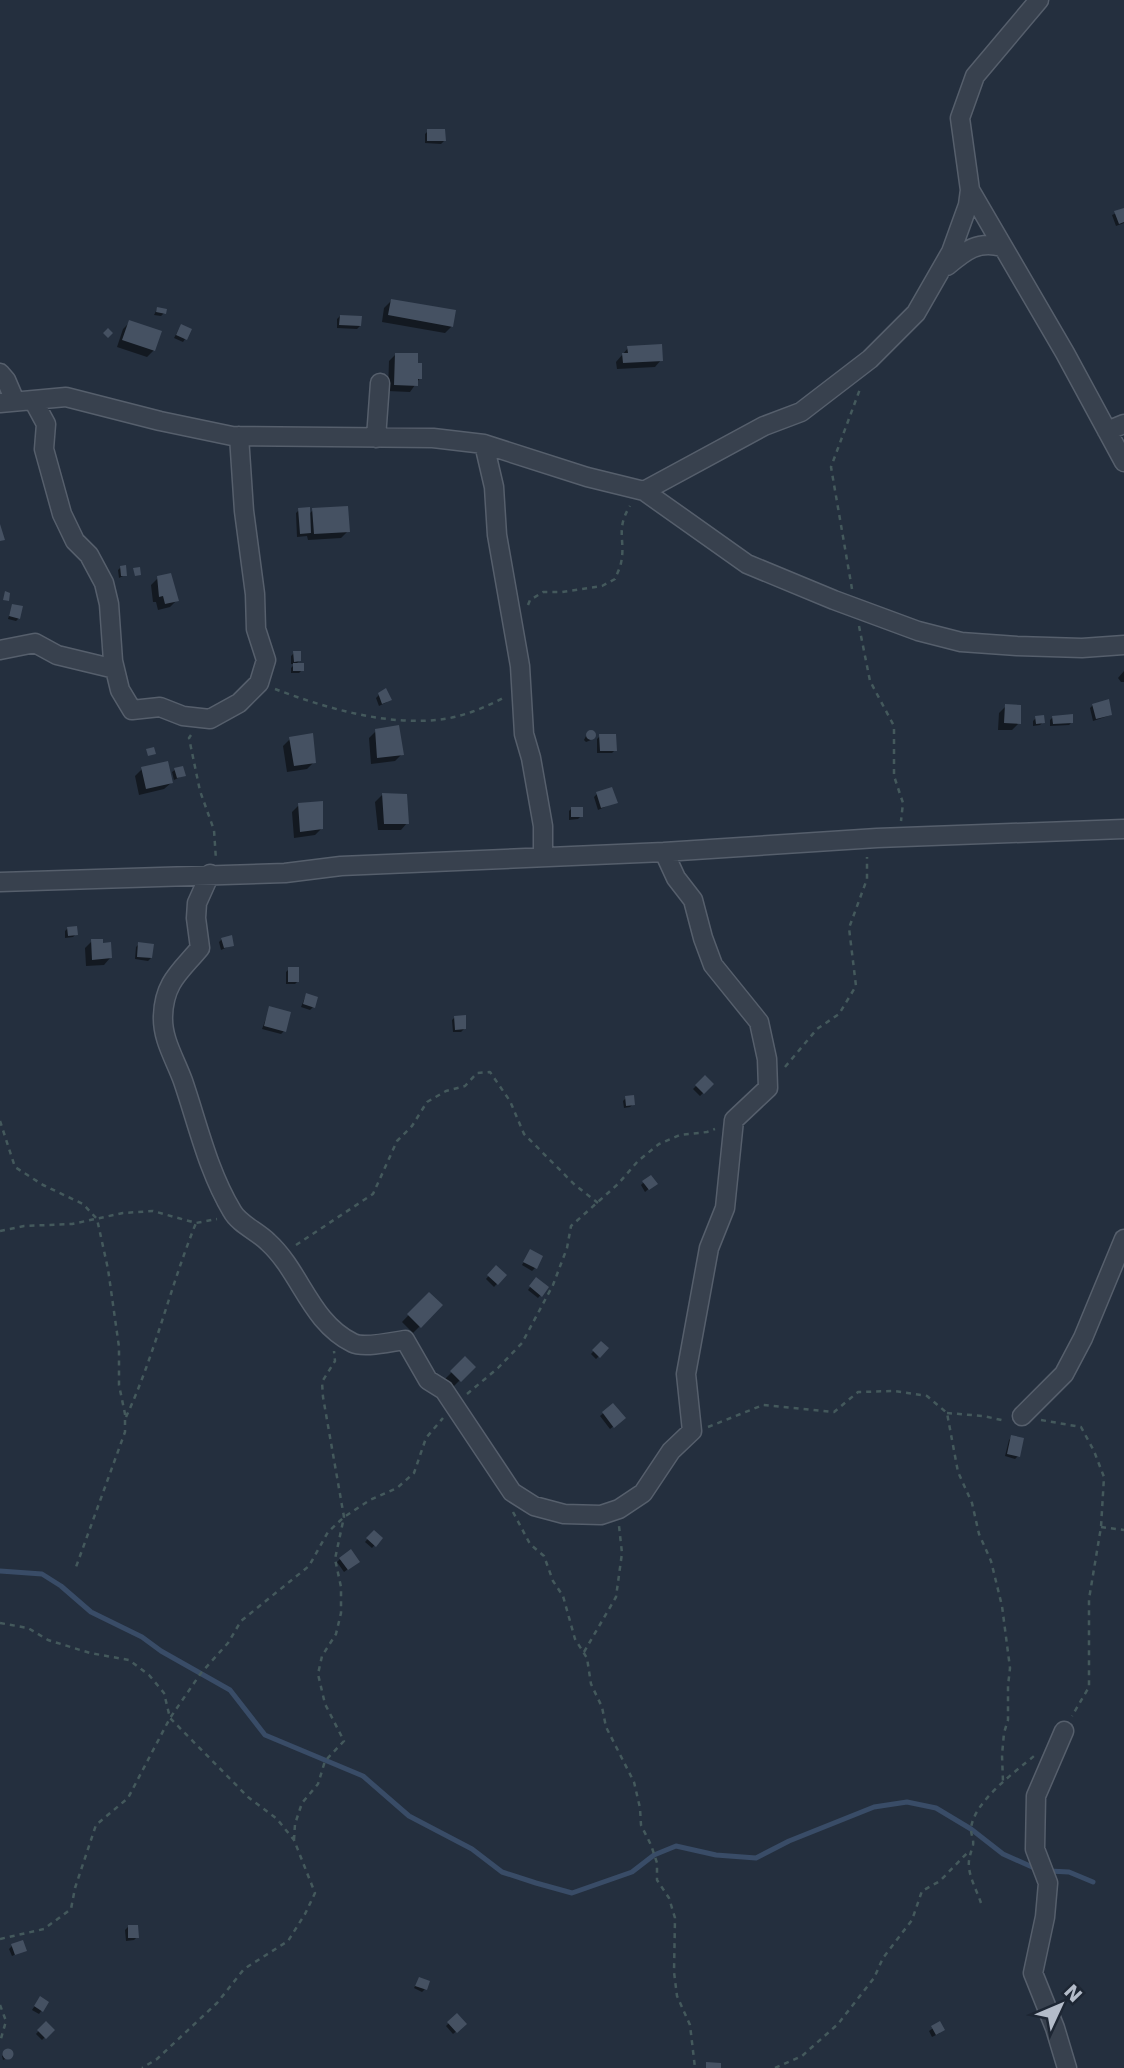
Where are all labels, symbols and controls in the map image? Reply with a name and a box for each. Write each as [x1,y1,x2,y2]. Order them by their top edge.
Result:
north arrow [1026,1970,1096,2040]
text: N [1060,1980,1087,2007]

